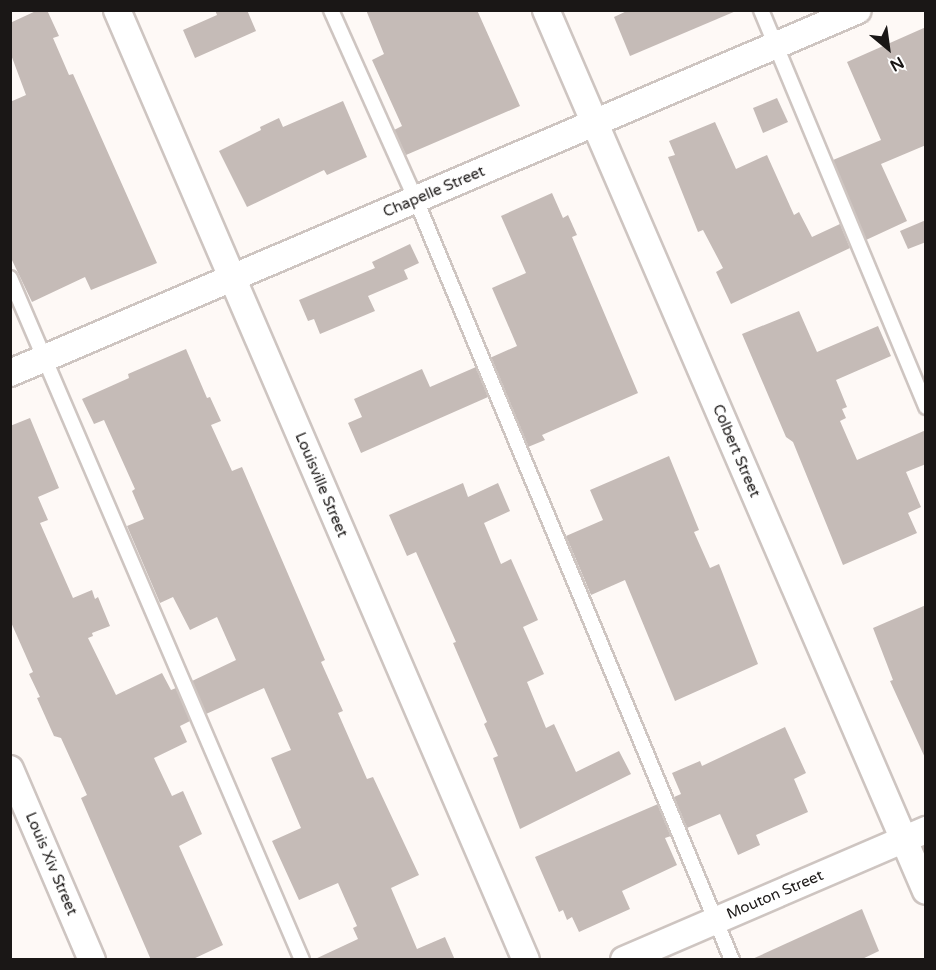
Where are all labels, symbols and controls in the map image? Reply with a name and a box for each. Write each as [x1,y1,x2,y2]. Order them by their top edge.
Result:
north arrow [858,18,918,78]
text: N [886,52,907,76]
street label: Chapelle Street [380,162,488,222]
street label: Colbert Street [708,402,764,500]
street label: Louisville Street [291,430,351,540]
street label: Louis Xiv Street [21,810,81,918]
street label: Mouton Street [724,867,826,923]

